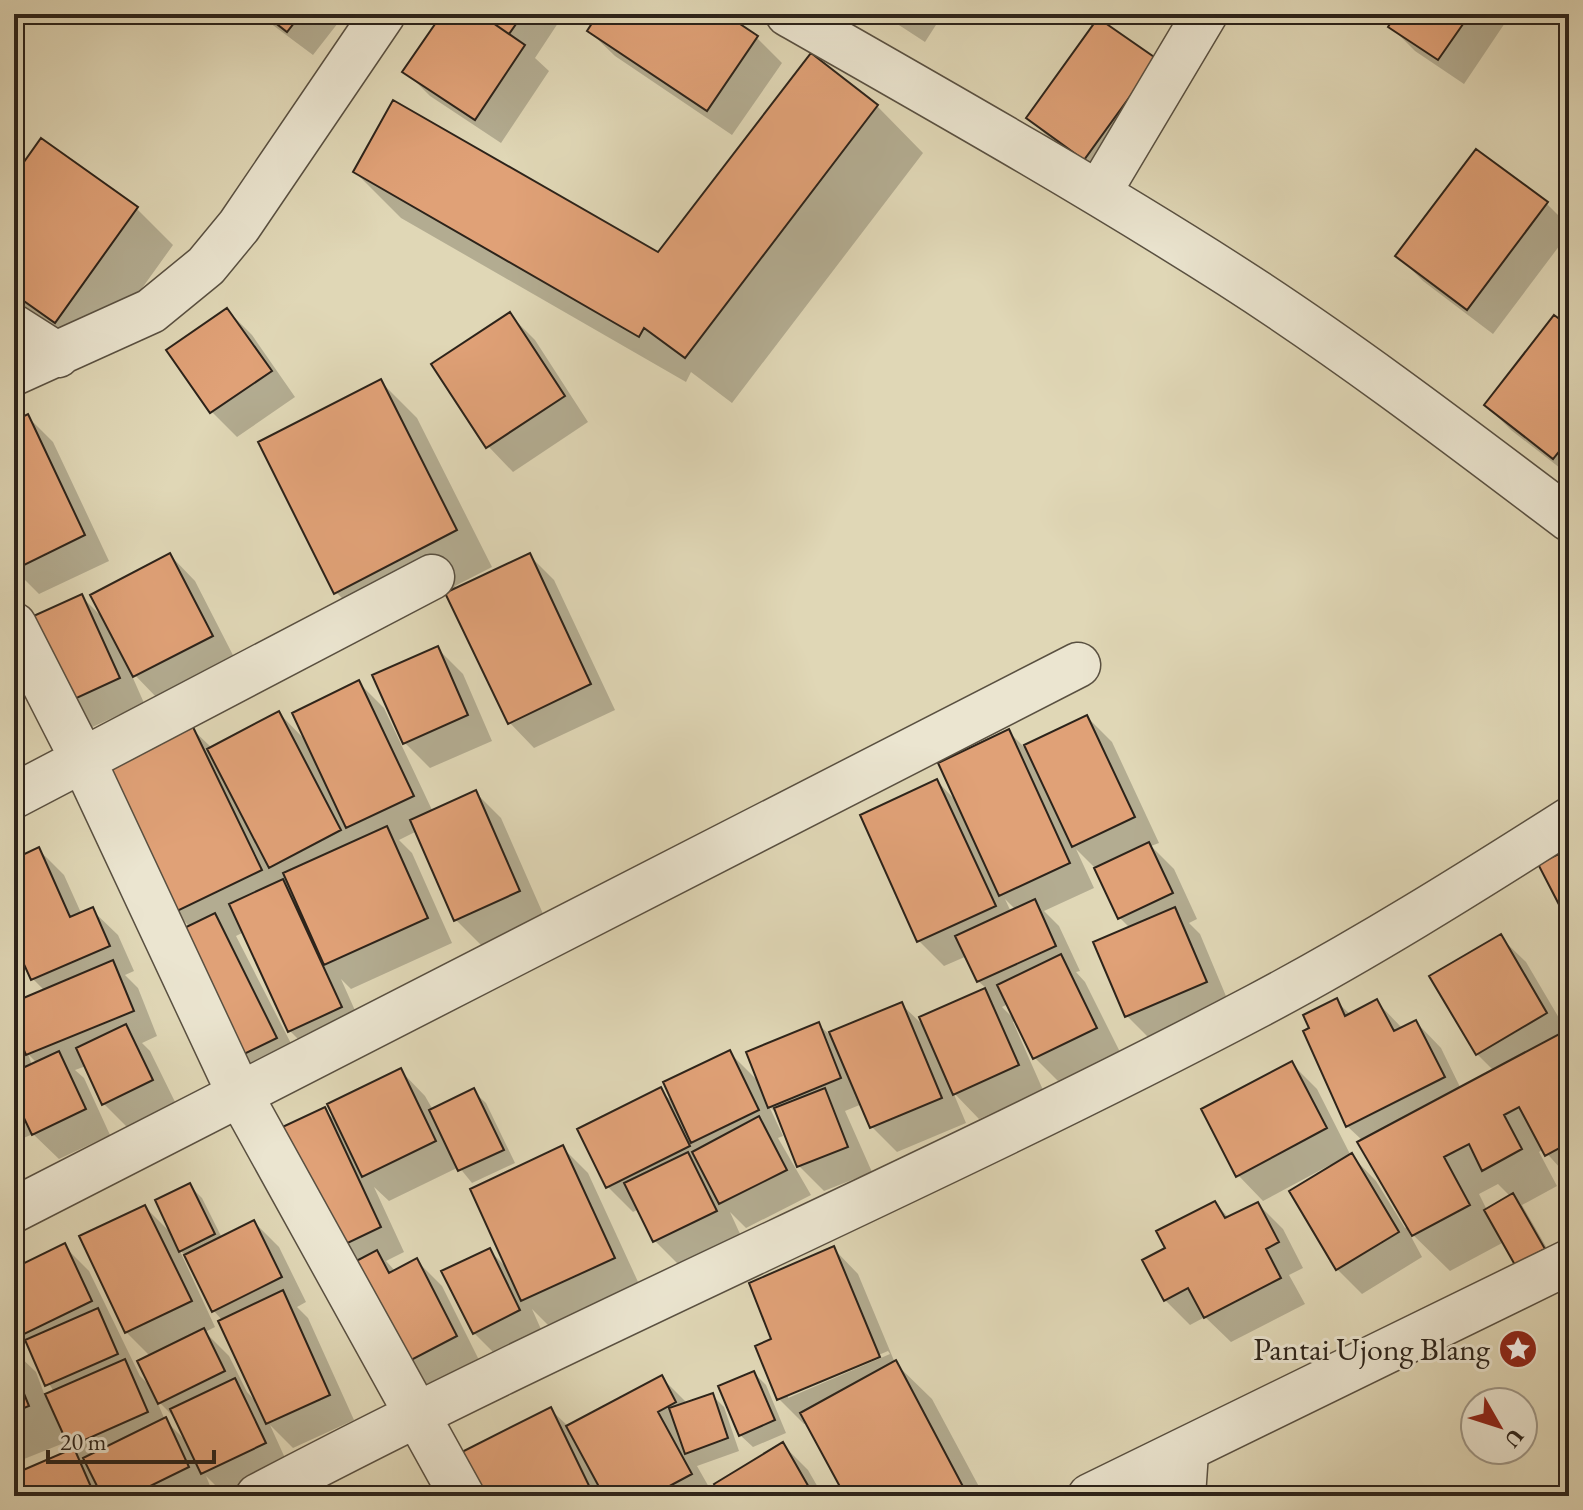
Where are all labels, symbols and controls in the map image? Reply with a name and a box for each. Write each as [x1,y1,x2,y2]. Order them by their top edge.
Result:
place label: Pantai Ujong Blang [1253,1328,1491,1370]
place icon: Pantai Ujong Blang [1497,1328,1539,1370]
north arrow [1459,1386,1539,1466]
scale bar [48,1414,214,1464]
text: U [1497,1423,1531,1454]
text: 20 m [60,1426,107,1457]

